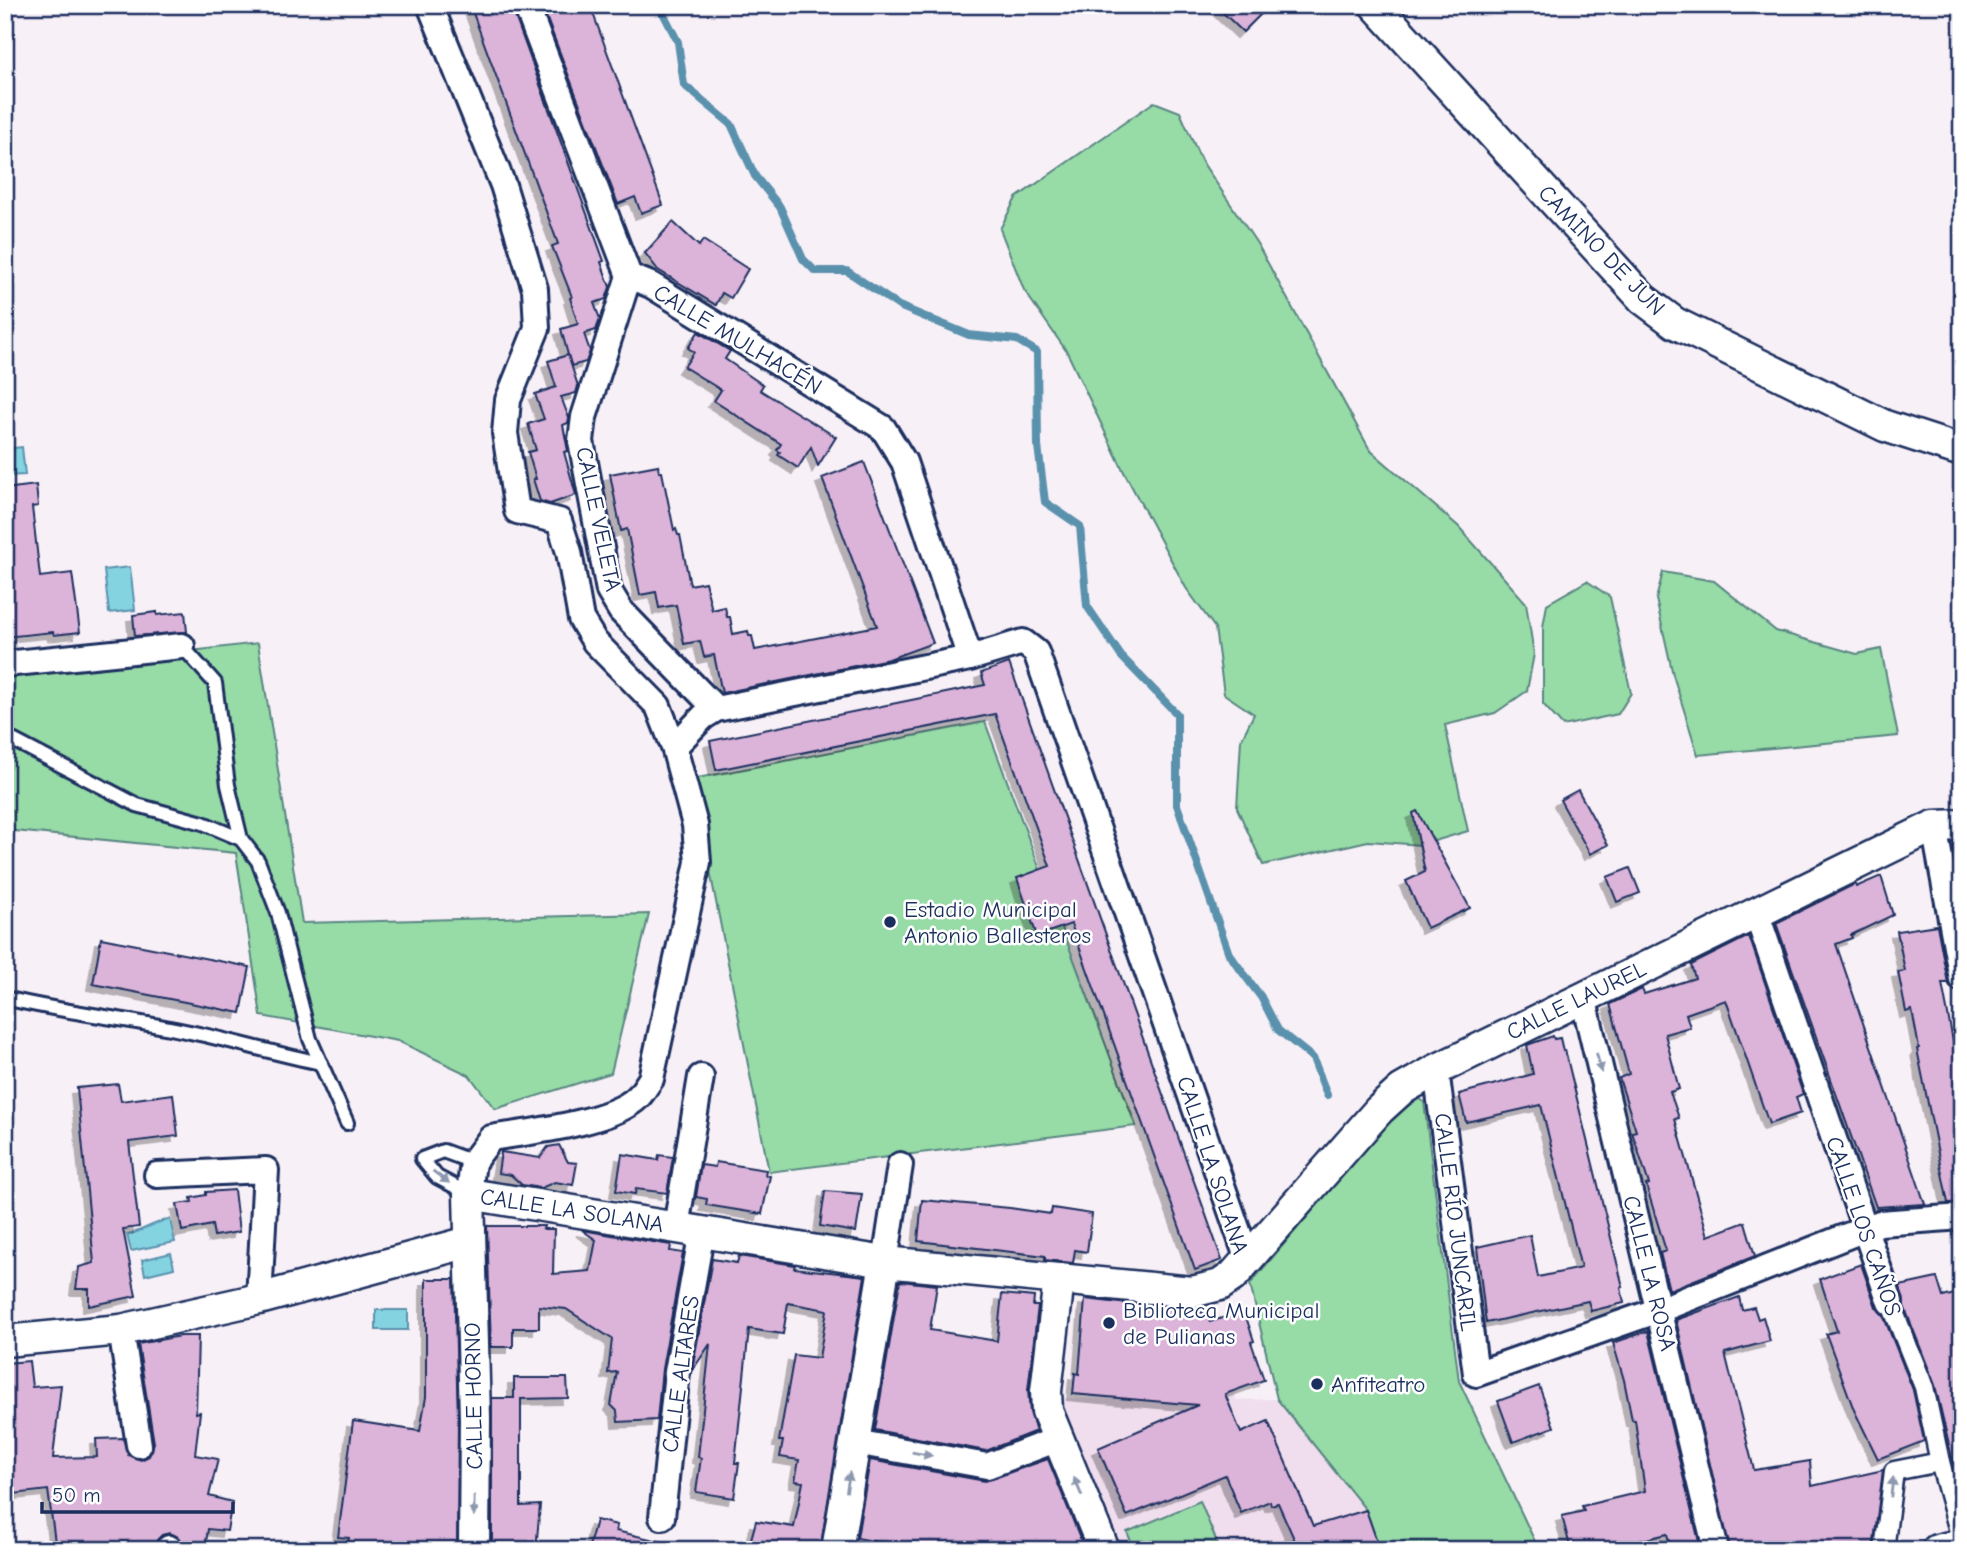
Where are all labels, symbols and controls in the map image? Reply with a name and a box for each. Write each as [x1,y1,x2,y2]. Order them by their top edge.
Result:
street label: CAMINO DE JUN [1533,180,1671,321]
street label: CALLE MULHACÉN [649,278,827,400]
street label: CALLE VELETA [570,444,627,594]
place label: Estadio Municipal Antonio Ballesteros [904,896,1091,949]
marker: Estadio Municipal Antonio Ballesteros [882,914,898,930]
street label: CALLE LAUREL [1502,955,1651,1046]
one-way arrow [1594,1052,1605,1074]
street label: CALLE LA SOLANA [1171,1073,1254,1258]
street label: CALLE RÍO JUNCARIL [1429,1111,1482,1333]
street label: CALLE LOS CAÑOS [1820,1133,1907,1319]
one-way arrow [432,1170,451,1184]
street label: CALLE LA SOLANA [478,1183,666,1238]
street label: CALLE LA ROSA [1617,1193,1682,1354]
street label: CALLE ALTARES [656,1294,705,1454]
place label: Biblioteca Municipal de Pulianas [1123,1297,1319,1350]
marker: Biblioteca Municipal de Pulianas [1101,1315,1117,1331]
street label: CALLE HORNO [459,1322,488,1470]
place label: Anfiteatro [1331,1371,1426,1398]
marker: Anfiteatro [1309,1376,1325,1392]
one-way arrow [911,1449,933,1460]
scale bar [42,1471,233,1515]
one-way arrow [843,1471,854,1493]
one-way arrow [1072,1476,1083,1497]
one-way arrow [1887,1476,1898,1498]
text: 50 m [52,1483,101,1507]
one-way arrow [469,1495,480,1517]

